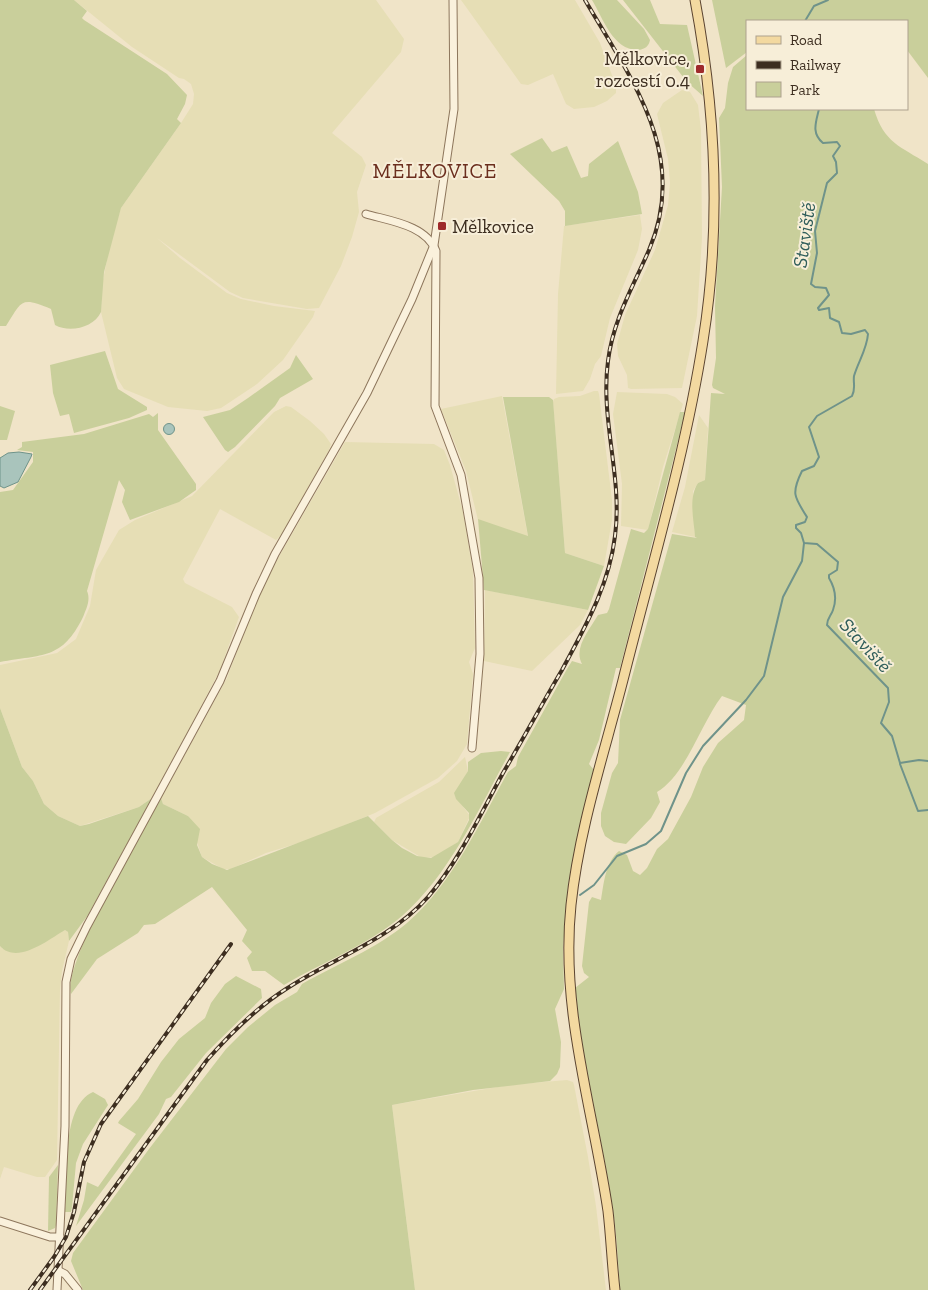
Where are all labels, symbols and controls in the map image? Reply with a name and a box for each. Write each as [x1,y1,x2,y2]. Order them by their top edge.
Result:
legend [746,20,908,110]
text: Road [790,31,823,49]
place label: Mělkovice, rozcestí 0.4 [596,47,690,92]
text: Railway [790,56,841,74]
marker: Mělkovice, rozcestí 0.4 [694,63,706,75]
text: Park [790,81,820,99]
district label: MĚLKOVICE [373,158,497,183]
water label: Staviště [788,200,821,269]
place label: Mělkovice [452,215,534,238]
marker: Mělkovice [436,220,448,232]
water label: Staviště [835,613,897,677]

